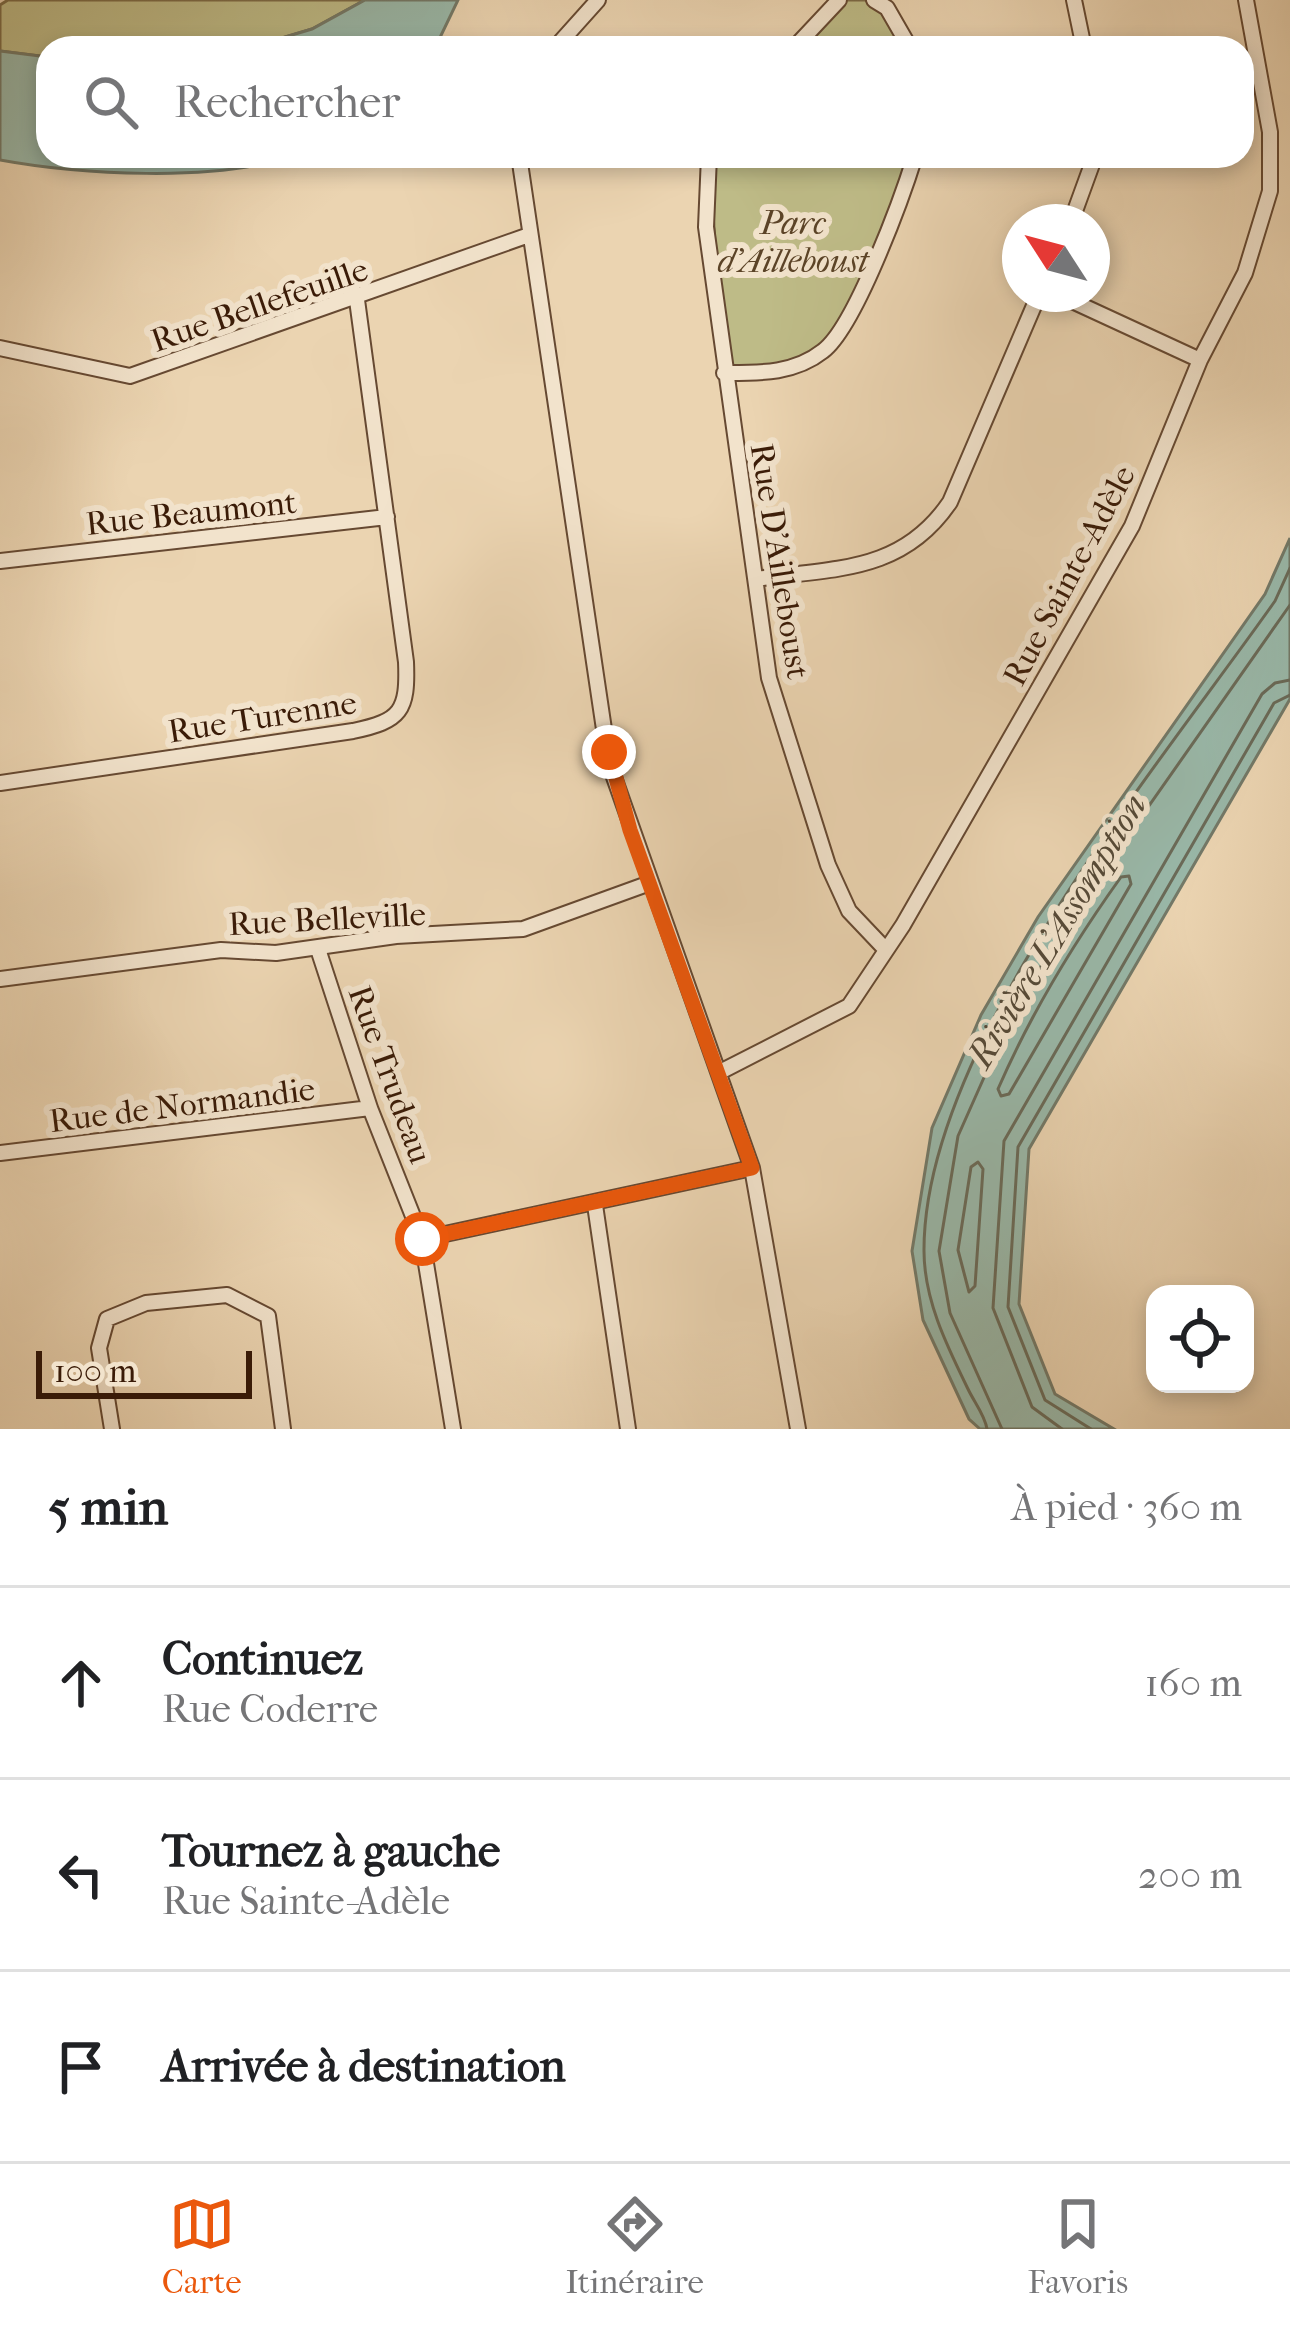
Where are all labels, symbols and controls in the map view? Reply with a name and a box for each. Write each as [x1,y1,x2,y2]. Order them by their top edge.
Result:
search box [36,36,1254,168]
icon: search [78,69,144,135]
text: Rechercher [174,76,400,129]
park label: Parc d'Ailleboust [718,204,870,281]
north arrow [1002,204,1110,312]
street label: Rue Bellefeuille [146,250,373,361]
street label: Rue D'Ailleboust [742,441,817,682]
street label: Rue Sainte-Adèle [995,459,1144,692]
street label: Rue Beaumont [84,483,299,544]
street label: Rue Turenne [165,683,359,752]
route end [582,725,636,779]
water label: Rivière L'Assomption [958,786,1155,1076]
street label: Rue Belleville [227,895,427,944]
street label: Rue Trudeau [339,980,440,1169]
street label: Rue de Normandie [47,1070,317,1141]
route start [395,1212,449,1266]
map controls [1146,1285,1254,1393]
button: locate [1146,1285,1254,1393]
scale bar [36,1345,252,1398]
text: 100 m [54,1352,137,1391]
text: 5 min [48,1477,168,1537]
text: À pied · 360 m [1012,1484,1242,1530]
text: Continuez [162,1633,363,1686]
icon: ahead [48,1650,114,1716]
text: 160 m [1145,1660,1242,1706]
text: Rue Coderre [162,1686,378,1732]
text: Tournez à gauche [162,1825,500,1878]
icon: left [48,1842,114,1908]
text: 200 m [1138,1852,1242,1898]
text: Rue Sainte-Adèle [162,1878,450,1924]
icon: arrive [48,2034,114,2100]
text: Arrivée à destination [162,2040,566,2093]
tab: Carte [162,2191,242,2302]
tab: Itinéraire [565,2191,704,2302]
tab: Favoris [1028,2191,1128,2302]

